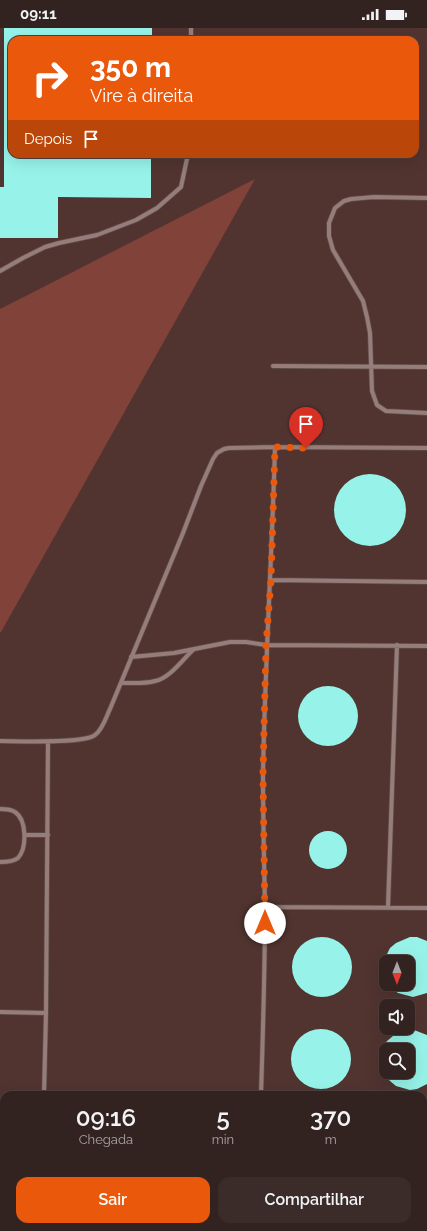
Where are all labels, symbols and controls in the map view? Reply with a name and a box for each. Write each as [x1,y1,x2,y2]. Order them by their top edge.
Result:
text: 09:11 [20,5,57,23]
text: 350 m [90,51,171,84]
icon: right [24,52,76,104]
text: Vire à direita [90,85,193,106]
icon: arrive [80,128,102,150]
text: Depois [24,130,72,148]
pin [289,407,323,448]
icon: arrive [295,413,317,435]
position arrow [244,902,286,944]
north arrow [379,955,415,991]
map controls [379,955,415,1079]
button: sound [379,999,415,1035]
button: search [379,1043,415,1079]
text: 09:16 [76,1103,136,1132]
text: 5 [216,1103,230,1132]
text: 370 [310,1103,351,1132]
text: Chegada [79,1132,133,1147]
text: min [212,1132,234,1147]
text: m [325,1132,337,1147]
button: Sair [16,1177,210,1223]
button: Compartilhar [218,1177,411,1223]

